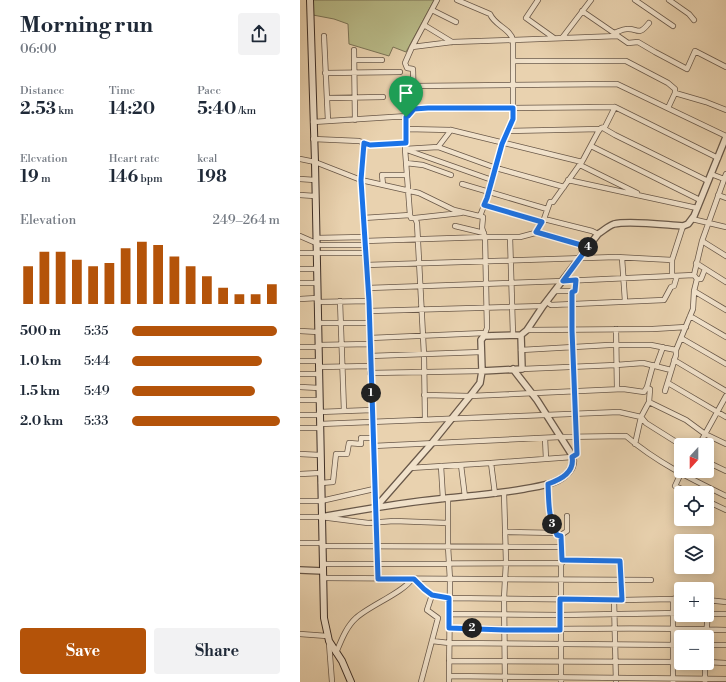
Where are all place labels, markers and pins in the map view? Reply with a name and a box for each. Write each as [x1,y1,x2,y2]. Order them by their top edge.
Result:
pin [389,76,423,117]
pin: 4 [578,237,598,257]
pin: 1 [361,383,381,403]
pin: 3 [542,514,562,534]
pin: 2 [462,618,482,638]

